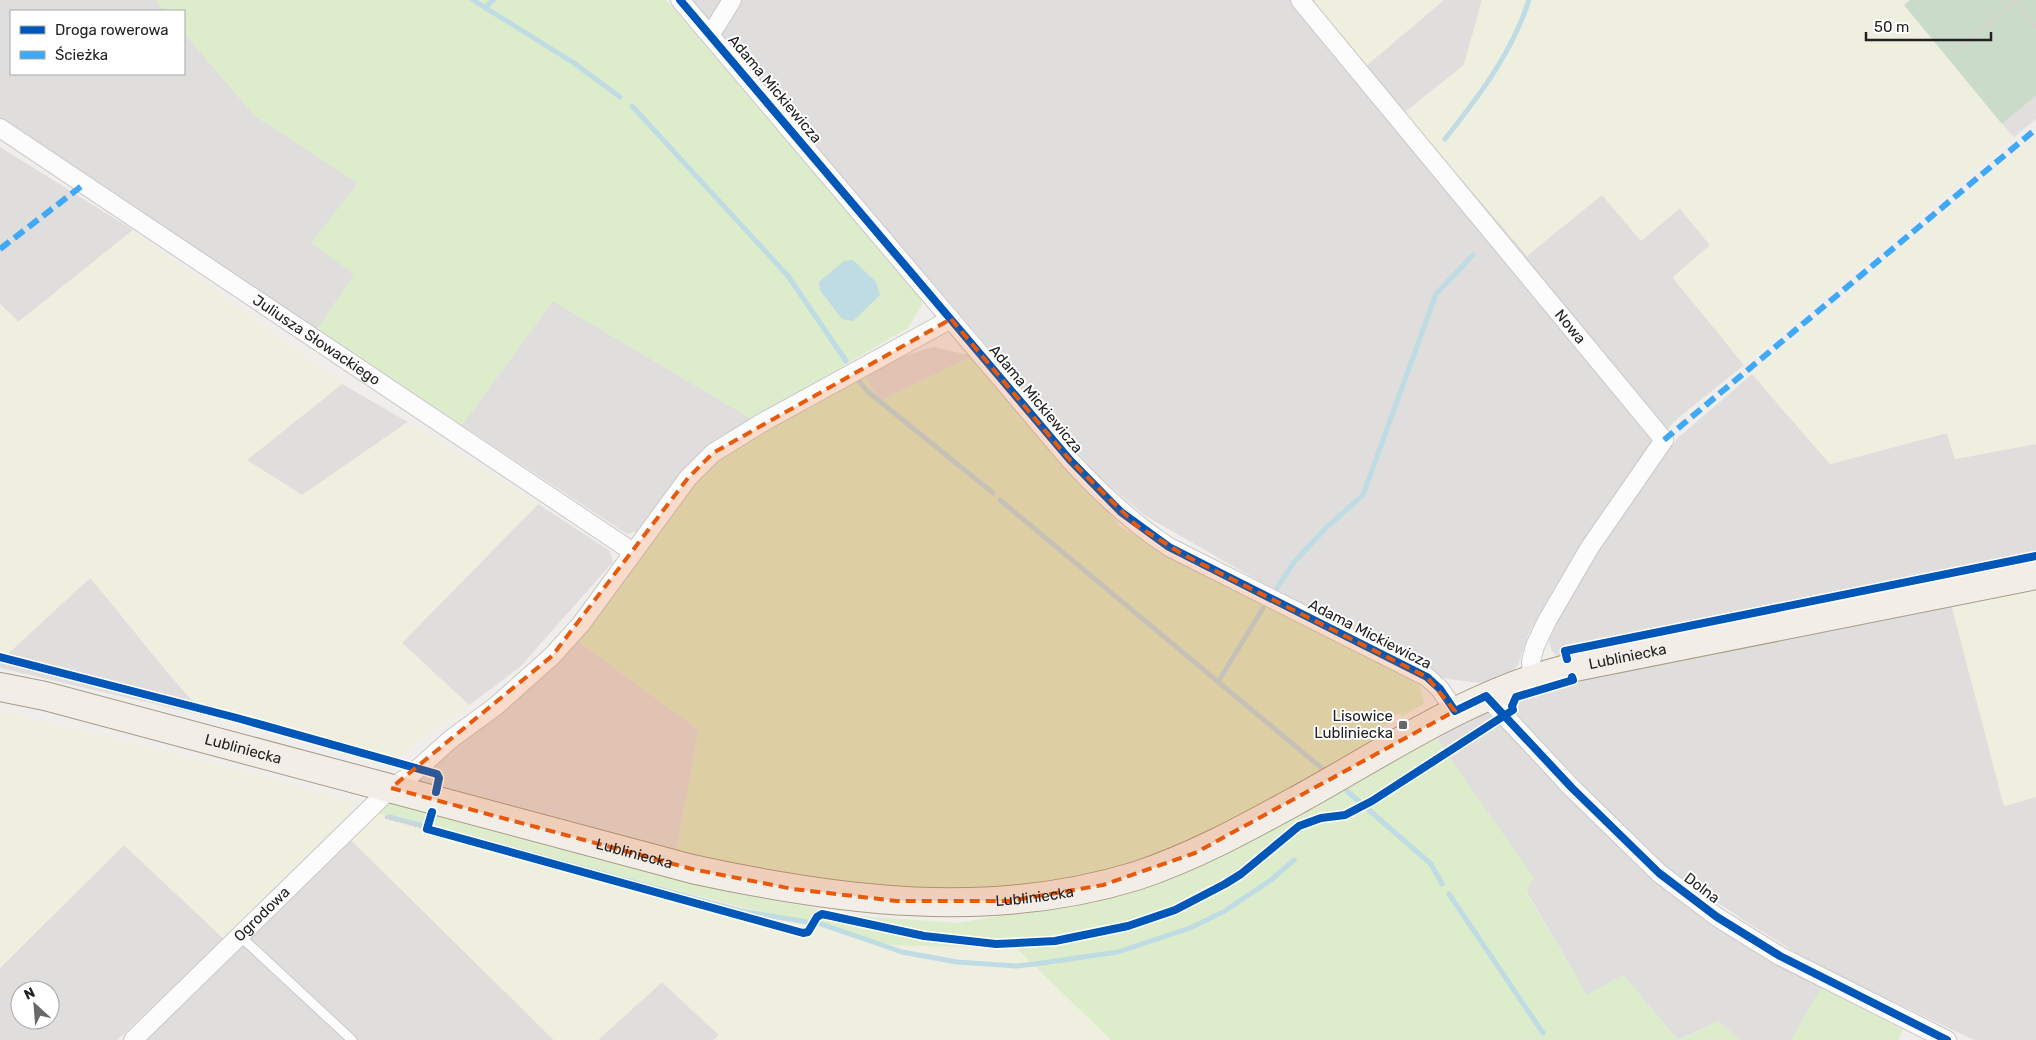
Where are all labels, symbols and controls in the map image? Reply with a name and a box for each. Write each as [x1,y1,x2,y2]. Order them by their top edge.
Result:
legend [10,10,185,75]
scale bar [1866,10,1991,42]
text: 50 m [1874,18,1909,36]
text: Droga rowerowa [55,21,169,39]
street label: Adama Mickiewicza [724,31,826,147]
text: Ścieżka [55,46,108,64]
street label: Juliusza Słowackiego [249,291,384,389]
street label: Nowa [1551,306,1590,347]
street label: Adama Mickiewicza [985,341,1087,457]
street label: Adama Mickiewicza [1305,595,1435,673]
street label: Lubliniecka [1587,640,1668,673]
place label: Lisowice Lubliniecka [1314,707,1393,742]
marker: Lisowice Lubliniecka [1397,719,1409,731]
street label: Lubliniecka [203,730,284,768]
street label: Lubliniecka [594,835,675,872]
street label: Dolna [1681,869,1723,907]
street label: Ogrodowa [230,883,293,945]
street label: Lubliniecka [995,883,1075,910]
north arrow [10,980,60,1030]
text: N [21,984,38,1004]

